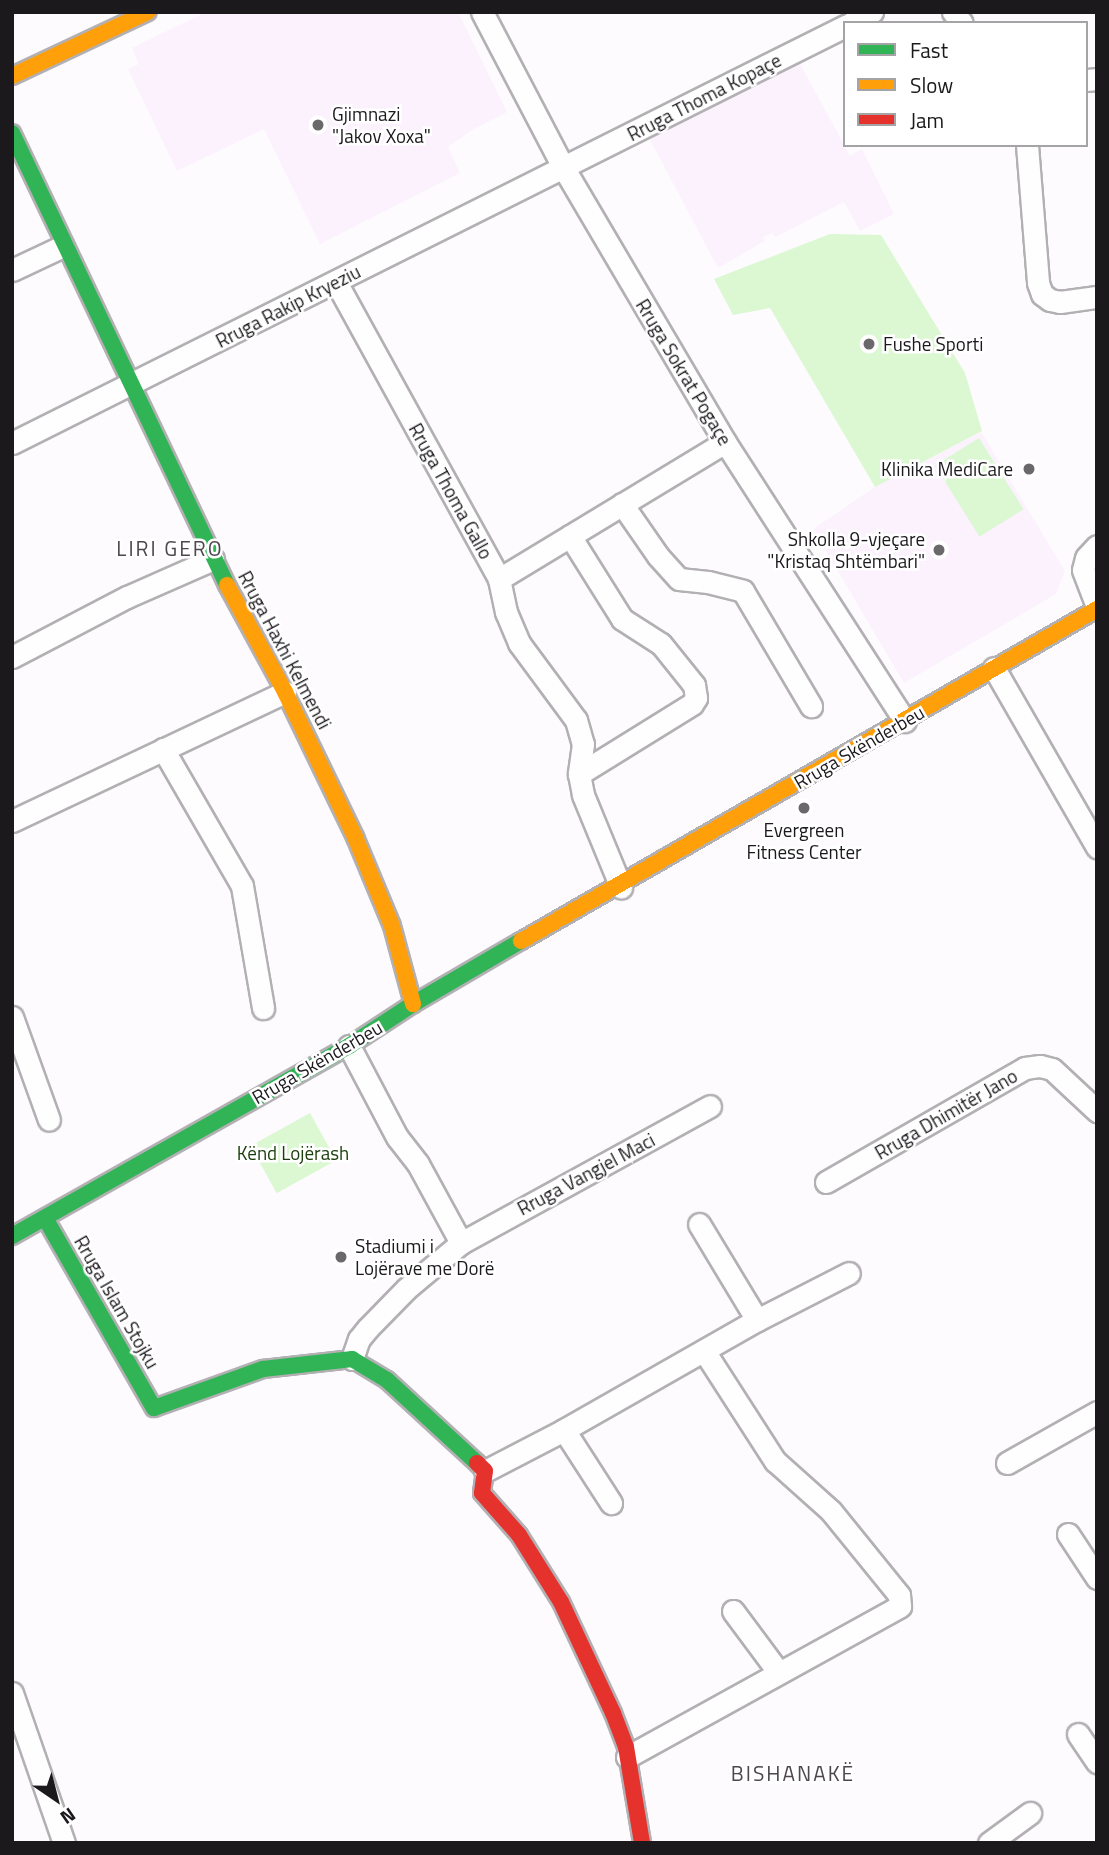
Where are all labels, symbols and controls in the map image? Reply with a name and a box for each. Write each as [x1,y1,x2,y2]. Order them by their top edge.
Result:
legend [843,21,1088,147]
text: Fast [910,34,948,66]
street label: Rruga Thoma Kopaçe [623,48,785,146]
text: Slow [910,69,953,101]
place label: Gjimnazi "Jakov Xoxa" [332,103,431,147]
text: Jam [910,104,944,136]
marker: Gjimnazi "Jakov Xoxa" [310,117,326,133]
street label: Rruga Rakip Kryeziu [212,260,364,352]
street label: Rruga Sokrat Pogaçe [631,295,737,449]
place label: Fushe Sporti [883,333,983,355]
marker: Fushe Sporti [861,336,877,352]
street label: Rruga Thoma Gallo [404,419,498,563]
place label: Klinika MediCare [881,458,1013,480]
marker: Klinika MediCare [1019,459,1039,479]
place label: Shkolla 9-vjeçare "Kristaq Shtëmbari" [767,528,925,572]
district label: LIRI GERO [117,535,223,561]
marker: Shkolla 9-vjeçare "Kristaq Shtëmbari" [931,542,947,558]
street label: Rruga Haxhi Kelmendi [234,567,336,733]
street label: Rruga Skënderbeu [790,700,928,794]
marker: Evergreen Fitness Center [796,800,812,816]
place label: Evergreen Fitness Center [746,819,862,863]
street label: Rruga Skënderbeu [248,1015,386,1109]
street label: Rruga Dhimitër Jano [871,1064,1021,1164]
street label: Rruga Vangjel Maci [513,1128,659,1220]
park label: Kënd Lojërash [237,1142,349,1164]
street label: Rruga Islam Stojku [70,1232,164,1372]
place label: Stadiumi i Lojërave me Dorë [355,1235,494,1279]
marker: Stadiumi i Lojërave me Dorë [333,1249,349,1265]
district label: BISHANAKË [732,1760,854,1786]
north arrow [21,1764,91,1834]
text: N [55,1801,82,1832]

